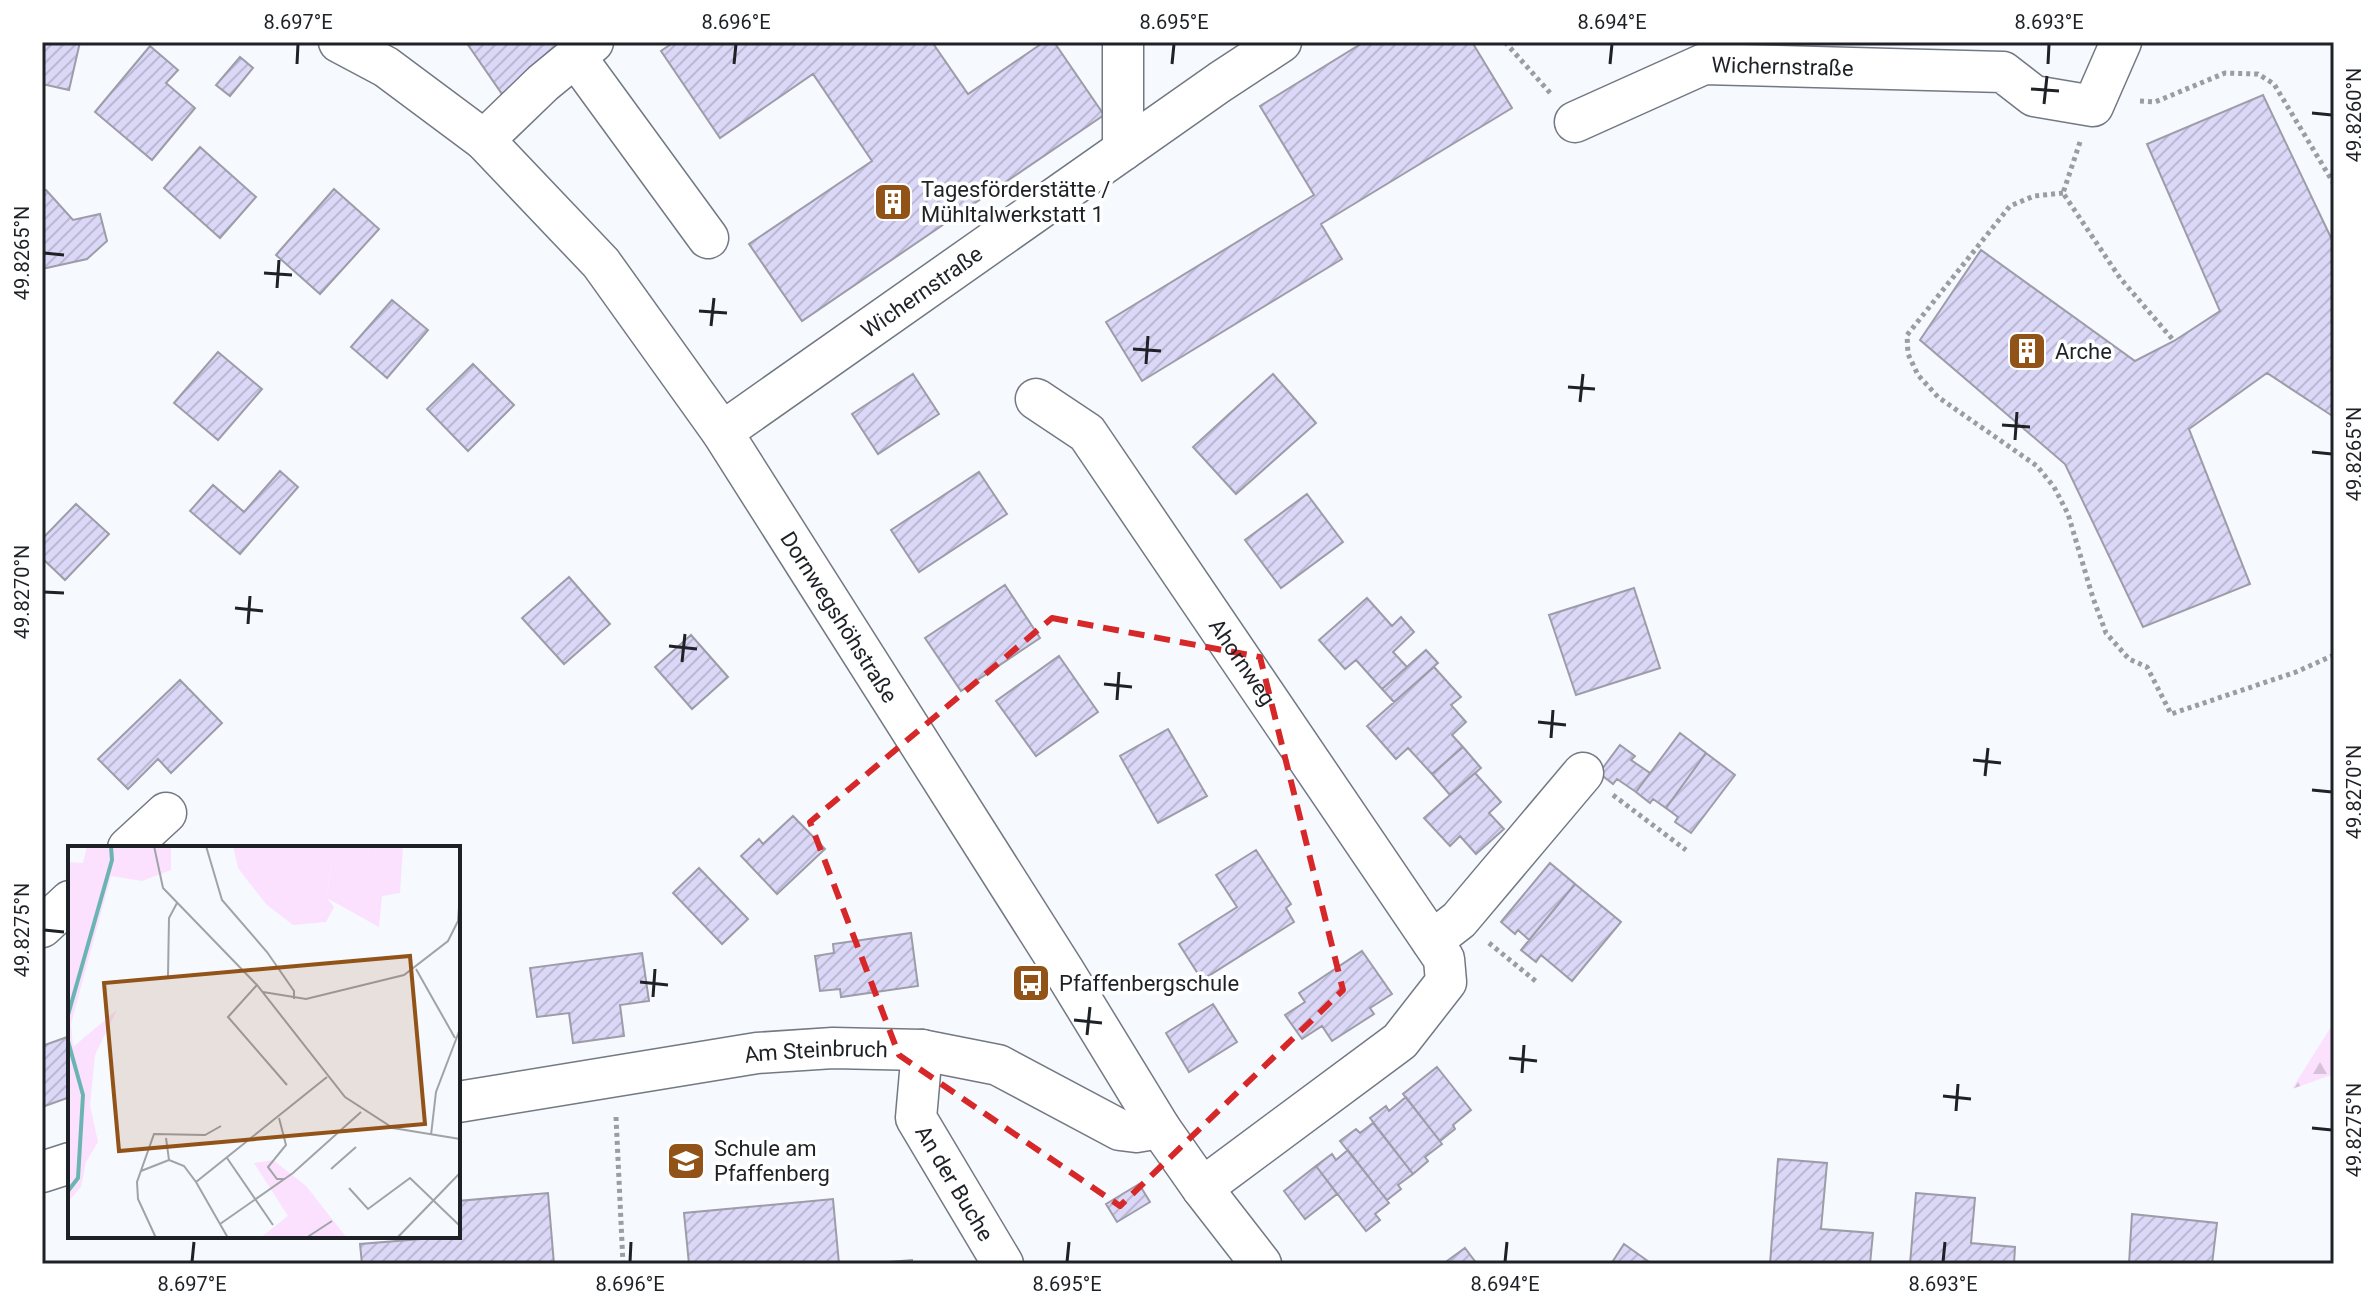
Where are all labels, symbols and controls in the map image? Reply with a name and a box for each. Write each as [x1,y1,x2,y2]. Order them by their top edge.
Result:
text: 8.697°E [263,10,333,34]
text: 8.696°E [701,10,771,34]
text: 8.695°E [1139,10,1209,34]
text: 8.694°E [1577,10,1647,34]
text: 8.693°E [2014,10,2084,34]
street label: Wichernstraße [1711,52,1854,81]
text: 49.8260°N [2342,68,2366,162]
place label: Tagesförderstätte / Mühltalwerkstatt 1 [921,177,1110,227]
building icon: Tagesförderstätte / Mühltalwerkstatt 1 [872,181,914,223]
text: 49.8265°N [10,206,34,300]
street label: Wichernstraße [857,241,987,343]
building icon: Arche [2006,330,2048,372]
place label: Arche [2055,339,2112,364]
text: 49.8265°N [2342,407,2366,501]
street label: Dornwegshöhstraße [775,527,902,707]
text: 49.8270°N [10,545,34,639]
street label: Ahornweg [1204,614,1280,710]
text: 49.8270°N [2342,745,2366,839]
inset map [68,846,460,1238]
text: 49.8275°N [10,883,34,977]
bus stop icon: Pfaffenbergschule [1010,962,1052,1004]
place label: Pfaffenbergschule [1059,971,1239,996]
street label: Am Steinbruch [742,1036,888,1068]
text: 49.8275°N [2342,1083,2366,1177]
street label: An der Buche [910,1121,998,1246]
place label: Schule am Pfaffenberg [714,1136,830,1186]
school or university icon: Schule am Pfaffenberg [665,1140,707,1182]
text: 8.697°E [157,1272,227,1296]
text: 8.696°E [595,1272,665,1296]
text: 8.695°E [1032,1272,1102,1296]
text: 8.694°E [1470,1272,1540,1296]
text: 8.693°E [1908,1272,1978,1296]

